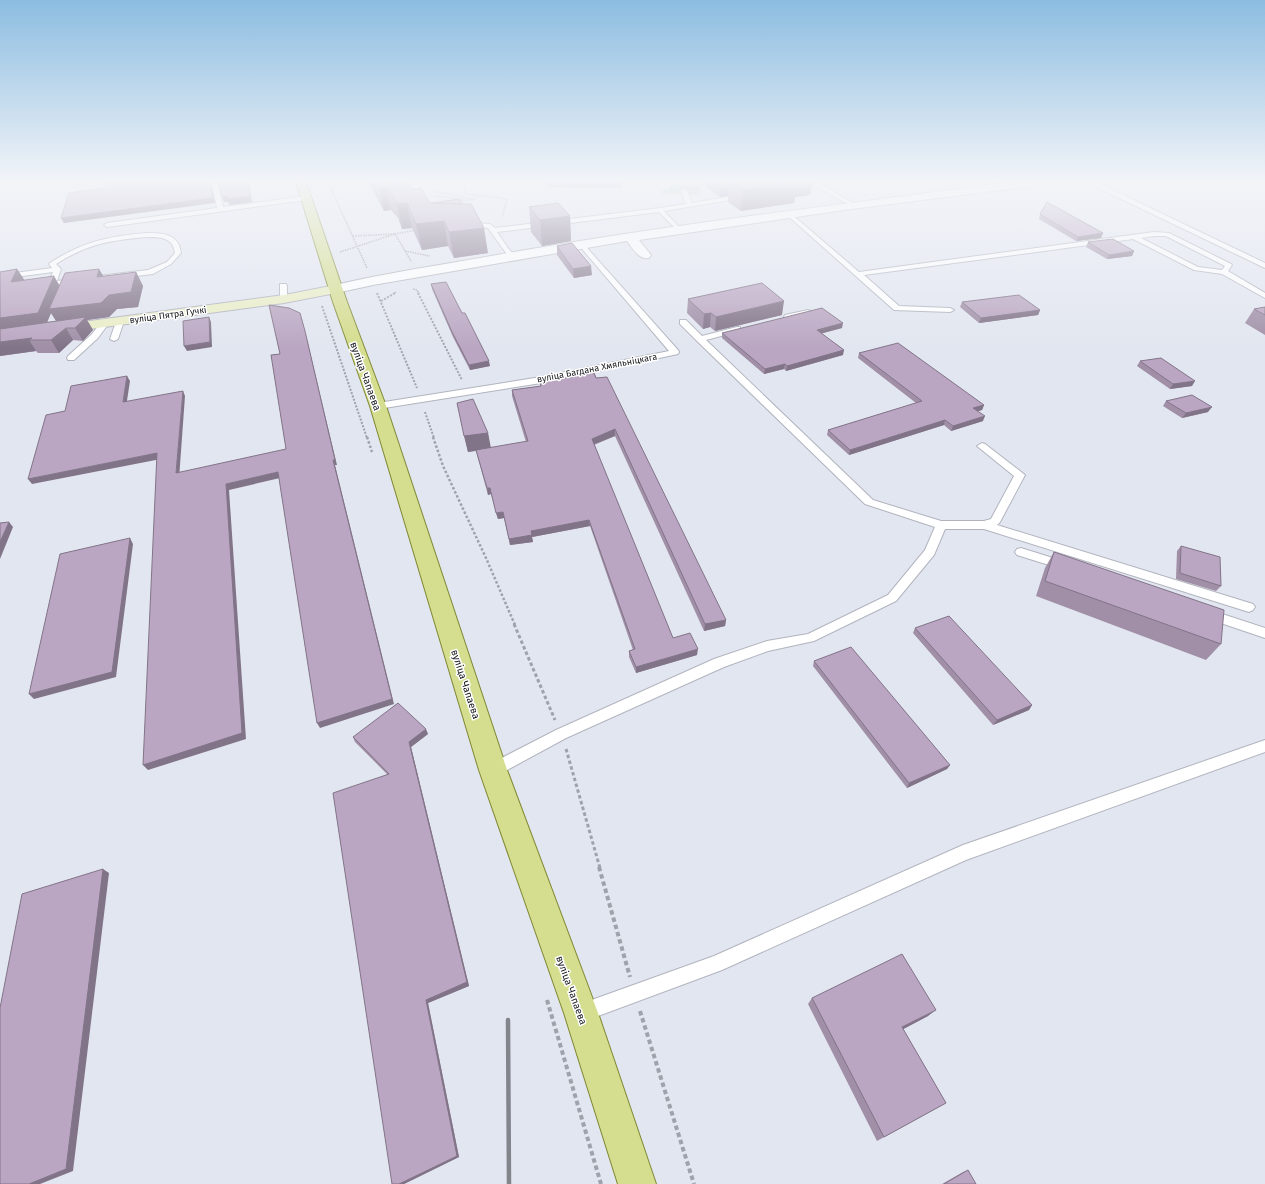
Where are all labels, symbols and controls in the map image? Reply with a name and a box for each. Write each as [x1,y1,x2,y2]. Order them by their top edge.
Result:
street label: вуліца Пятра Гучкі [129,305,207,325]
street label: вуліца Чапаева [347,340,384,412]
street label: вуліца Багдана Хмяльніцкага [536,351,658,385]
street label: вуліца Чапаева [448,648,483,720]
street label: вуліца Чапаева [553,954,590,1026]

